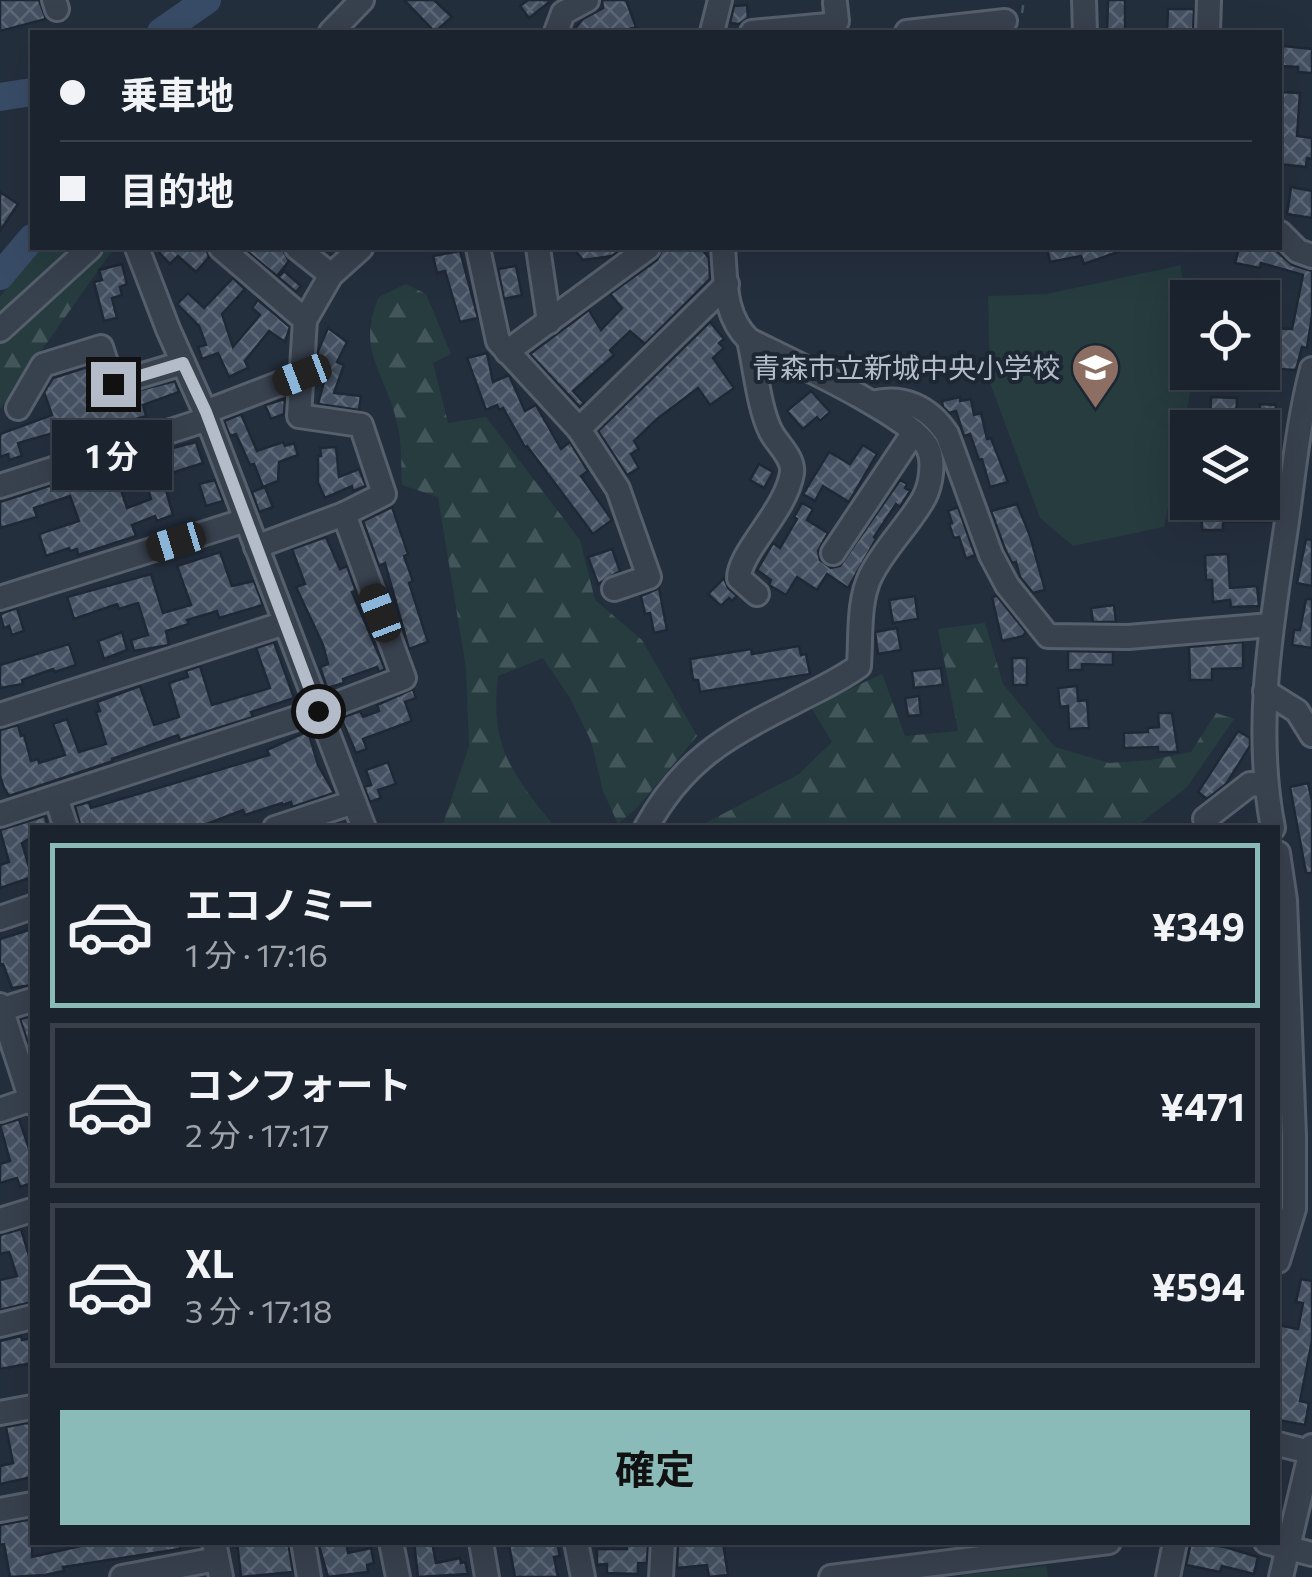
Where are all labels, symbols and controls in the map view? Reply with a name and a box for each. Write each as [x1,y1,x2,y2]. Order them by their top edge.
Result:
text: 乗車地 [120,70,234,117]
text: 目的地 [120,166,234,213]
map controls [1170,280,1280,520]
button: locate [1170,280,1280,390]
school or university icon: 青森市立新城中央小学校 [1069,342,1121,410]
car [269,350,335,400]
place label: 青森市立新城中央小学校 [752,350,1060,384]
route end [91,362,136,407]
button: layers [1170,410,1280,520]
callout: 1 分 [53,419,173,489]
text: 1 分 [86,435,138,475]
car [143,519,209,565]
car [355,580,405,646]
route start [296,689,341,734]
text: エコノミー [185,880,375,927]
icon: car [65,881,155,971]
text: ¥349 [1152,902,1245,949]
text: 1 分 · 17:16 [185,934,328,974]
text: コンフォート [185,1060,412,1107]
icon: car [65,1061,155,1151]
text: ¥471 [1160,1082,1245,1129]
text: 2 分 · 17:17 [185,1114,329,1154]
text: XL [185,1239,234,1286]
icon: car [65,1241,155,1331]
text: ¥594 [1151,1262,1245,1309]
text: 3 分 · 17:18 [185,1290,332,1330]
button: 確定 [60,1410,1250,1525]

